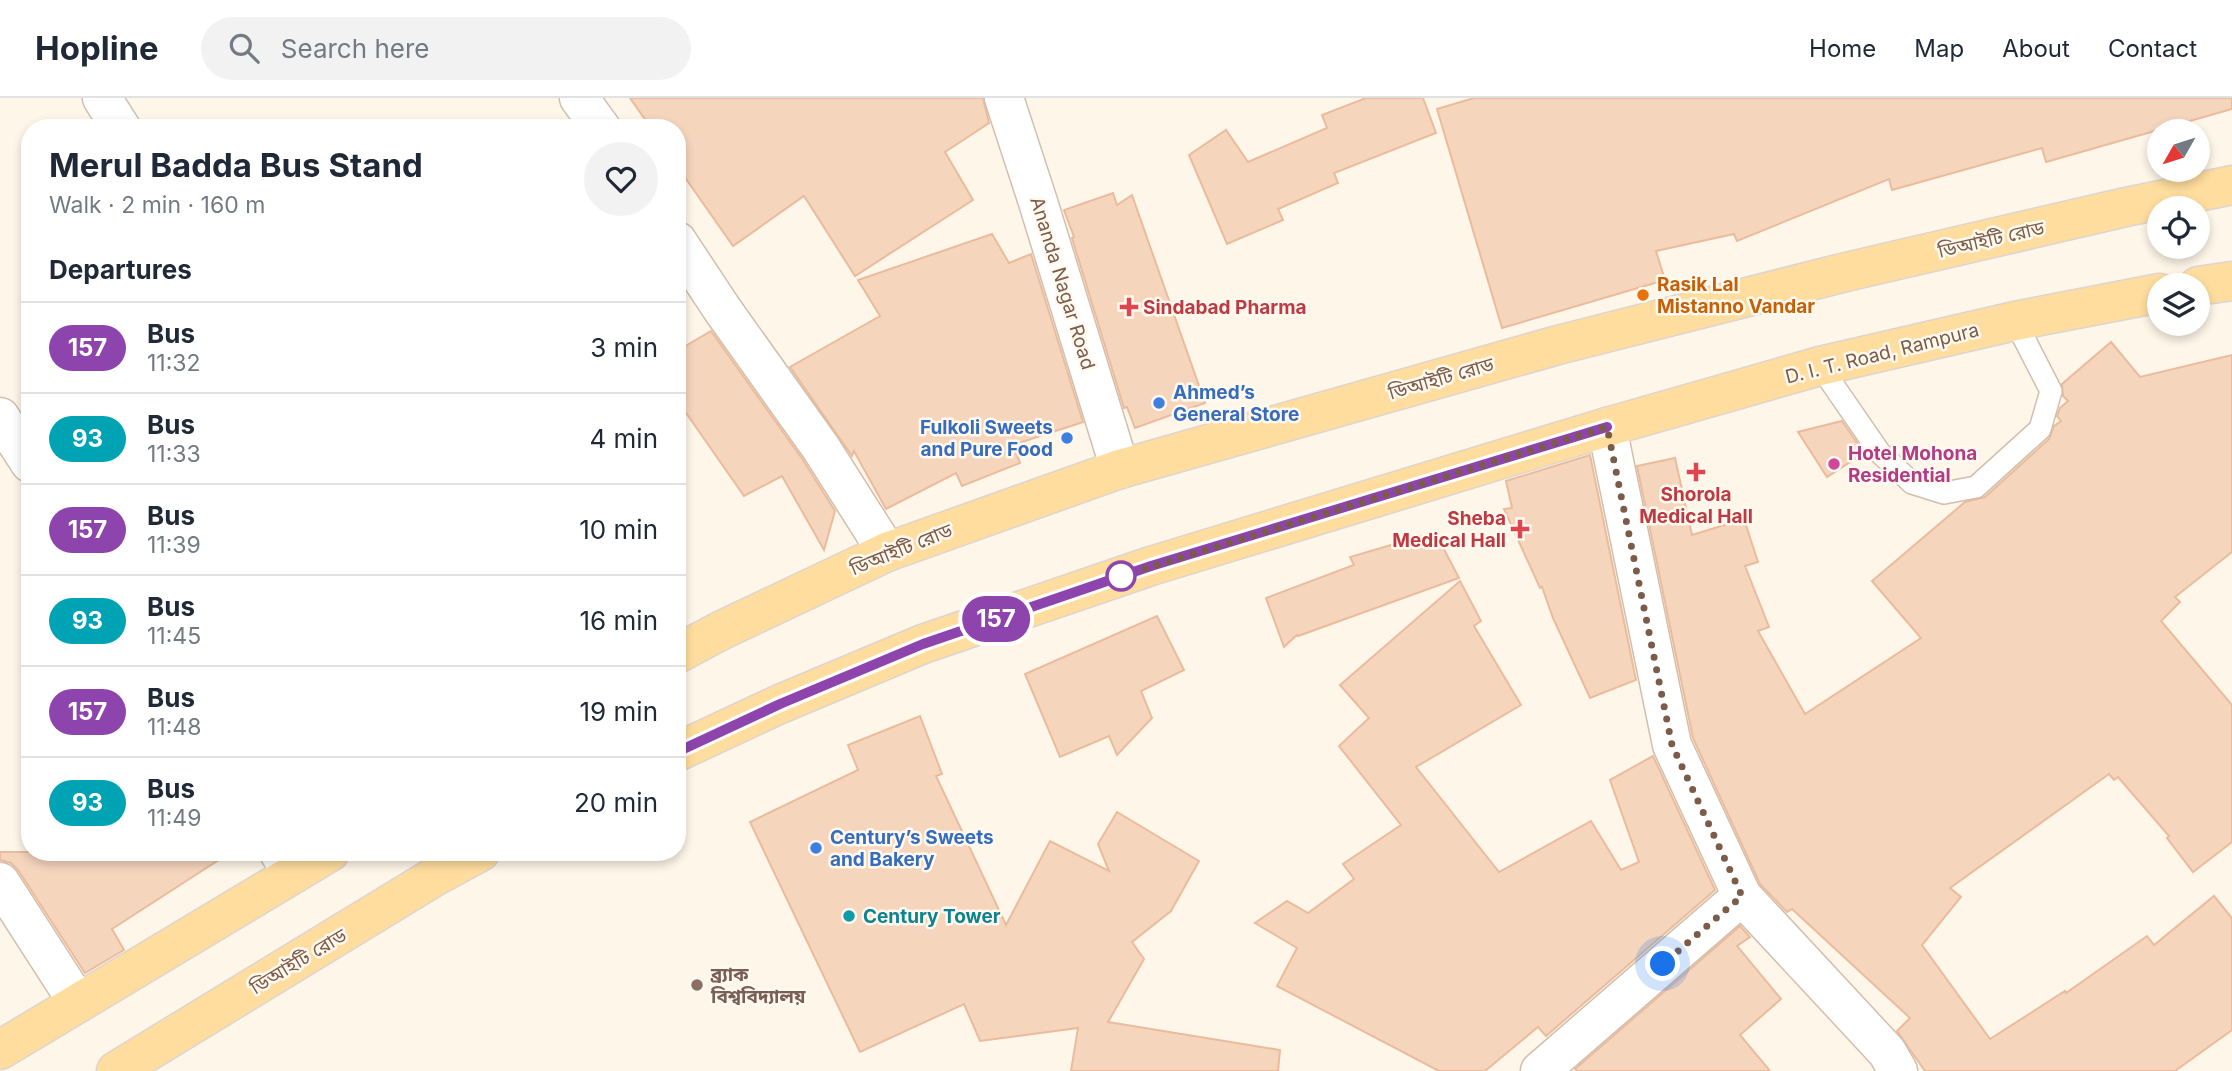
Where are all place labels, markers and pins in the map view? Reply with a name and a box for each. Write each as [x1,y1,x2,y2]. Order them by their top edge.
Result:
place label: Rasik Lal Mistanno Vandar [1657,273,1815,318]
marker: Rasik Lal Mistanno Vandar [1635,287,1651,303]
place label: Sindabad Pharma [1143,296,1307,319]
marker: Sindabad Pharma [1121,299,1137,315]
place label: Ahmed’s General Store [1173,381,1299,426]
marker: Ahmed’s General Store [1151,395,1167,411]
place label: Fulkoli Sweets and Pure Food [920,416,1053,461]
marker: Fulkoli Sweets and Pure Food [1059,430,1075,446]
place label: Hotel Mohona Residential [1848,442,1977,487]
marker: Hotel Mohona Residential [1826,456,1842,472]
marker: Shorola Medical Hall [1688,464,1704,480]
place label: Shorola Medical Hall [1639,483,1753,528]
place label: Sheba Medical Hall [1392,507,1506,552]
marker: Sheba Medical Hall [1512,521,1528,537]
unlabelled marker [1106,561,1136,591]
place label: Century’s Sweets and Bakery [830,826,994,871]
marker: Century’s Sweets and Bakery [808,840,824,856]
place label: Century Tower [863,905,1001,928]
marker: Century Tower [841,908,857,924]
place label: ব্র্যাক বিশ্ববিদ্যালয় [710,963,806,1008]
marker: ব্র্যাক বিশ্ববিদ্যালয় [689,977,705,993]

